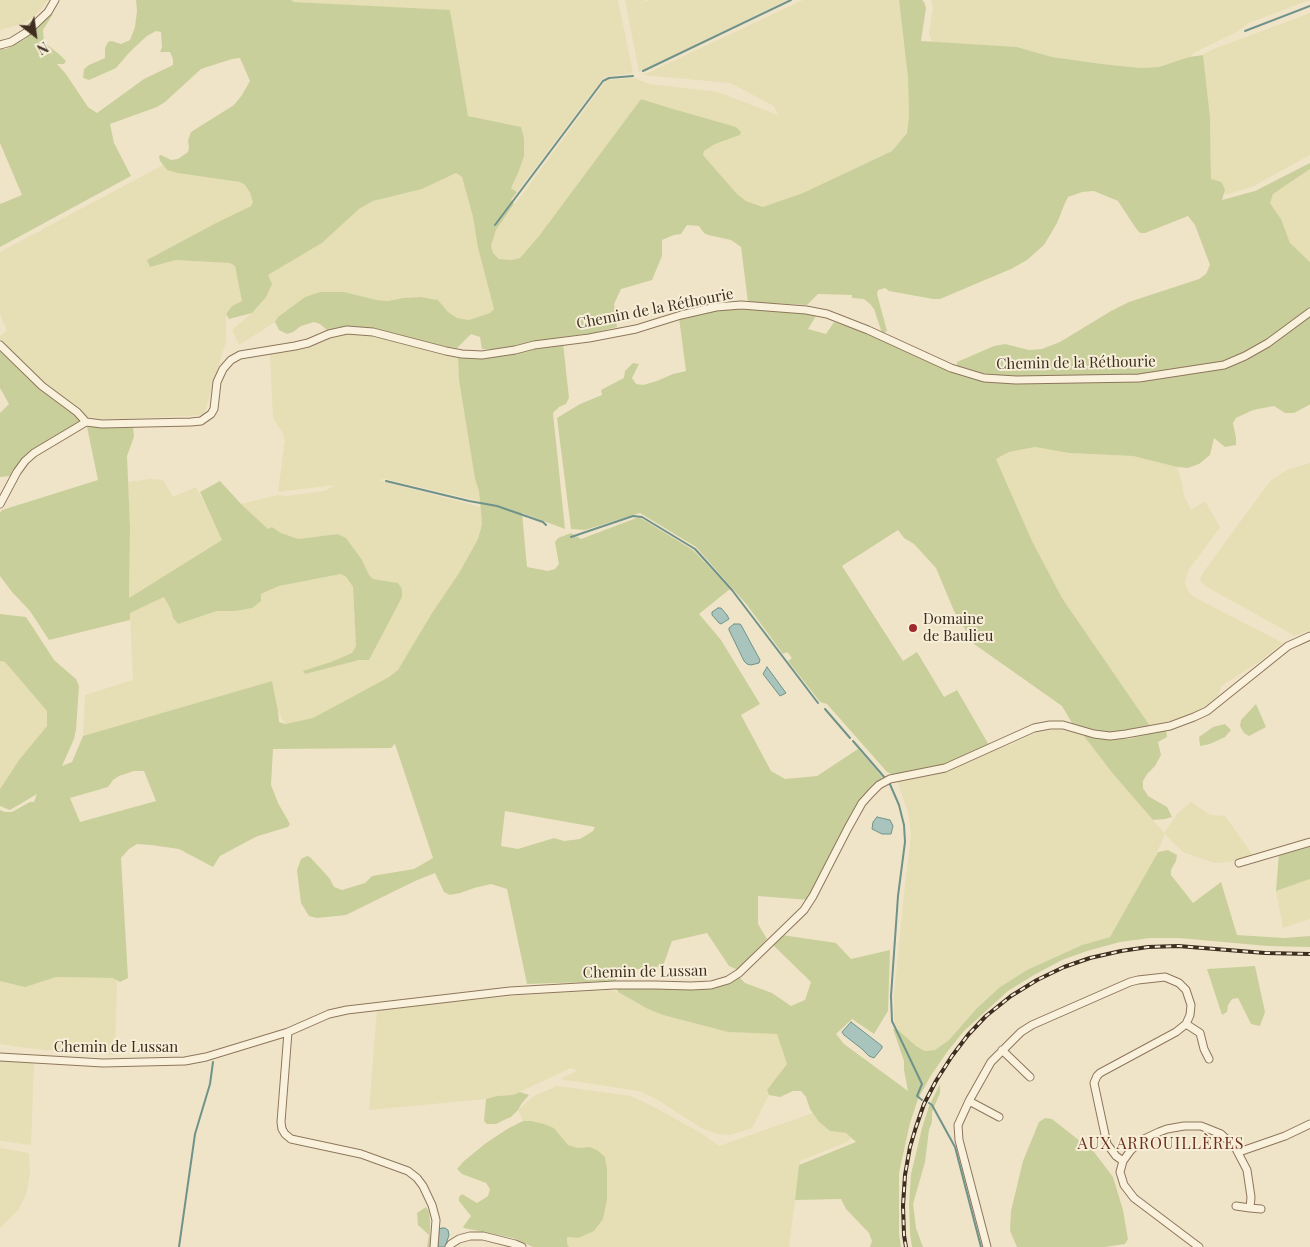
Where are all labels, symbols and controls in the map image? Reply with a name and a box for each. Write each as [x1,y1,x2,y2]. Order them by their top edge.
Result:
north arrow [10,10,60,60]
text: N [34,38,52,59]
street label: Chemin de la Réthourie [575,285,735,333]
street label: Chemin de la Réthourie [996,353,1156,373]
place label: Domaine de Baulieu [923,610,994,645]
marker: Domaine de Baulieu [907,622,919,634]
street label: Chemin de Lussan [583,962,707,982]
street label: Chemin de Lussan [54,1038,178,1056]
district label: AUX ARROUILLÈRES [1075,1134,1247,1154]

